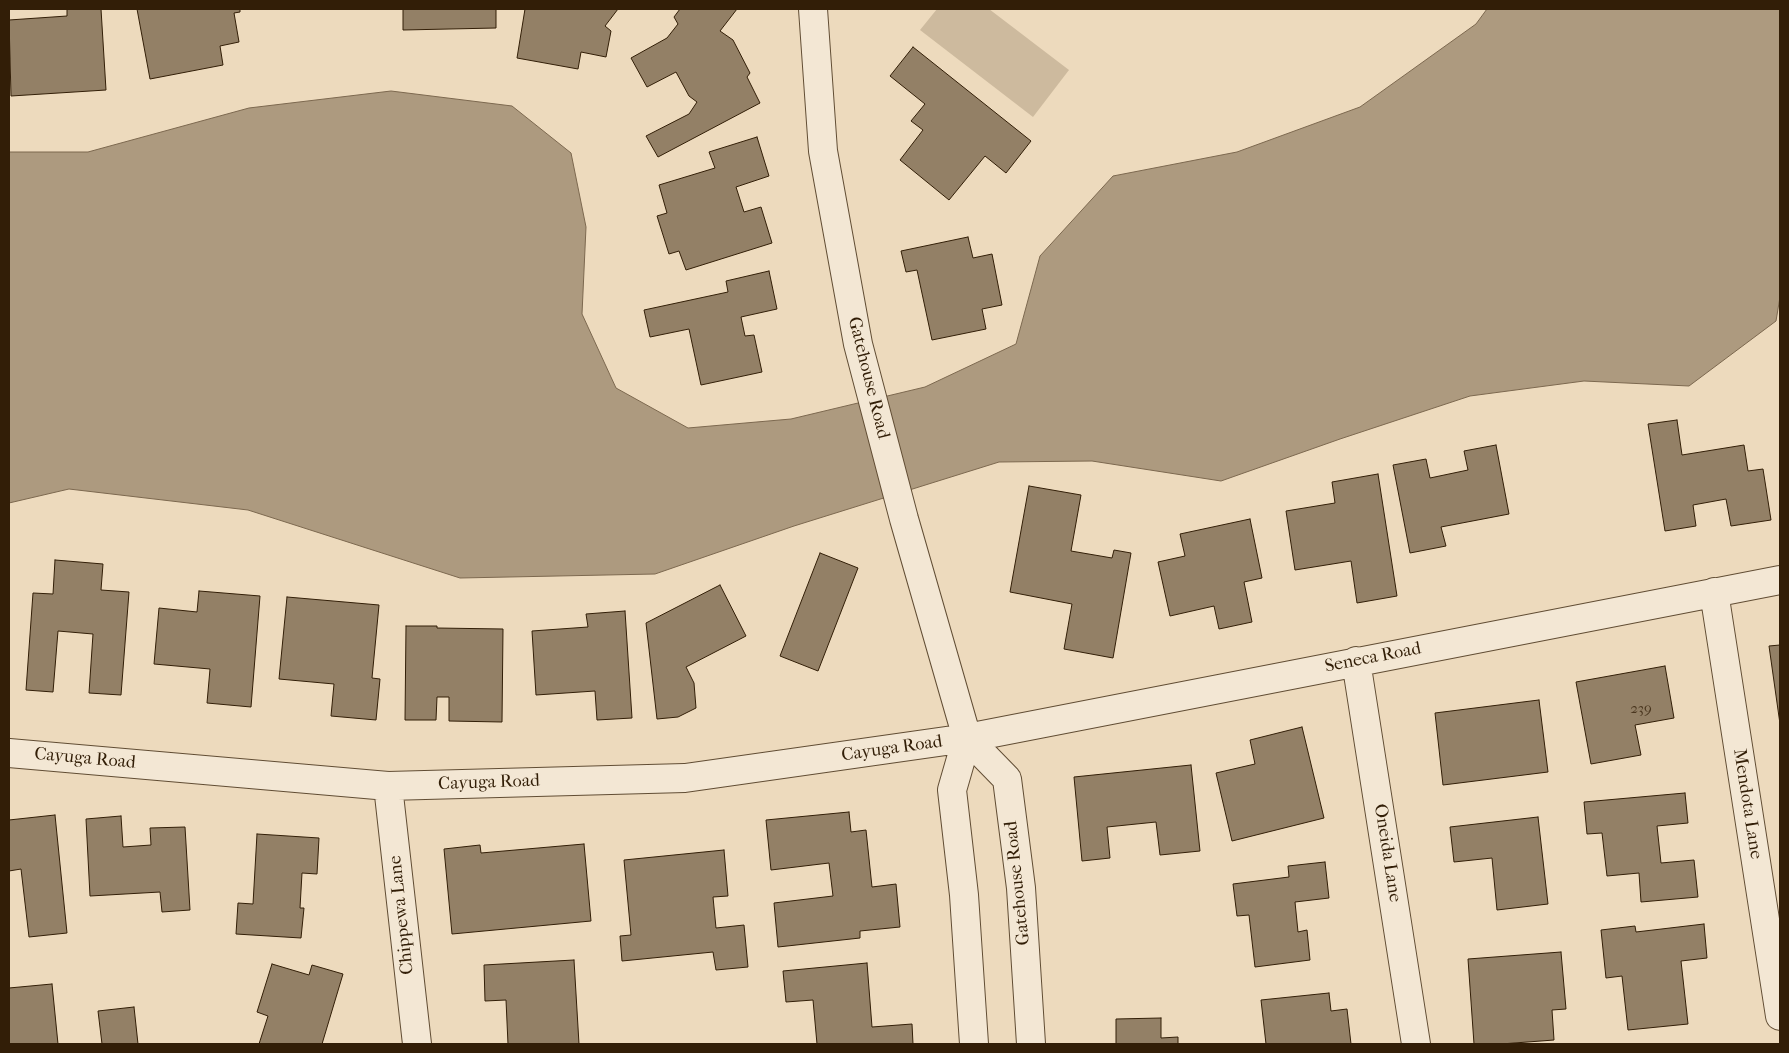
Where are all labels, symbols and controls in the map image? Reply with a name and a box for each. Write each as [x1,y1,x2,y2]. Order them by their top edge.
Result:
street label: Gatehouse Road [842,315,894,441]
street label: Seneca Road [1323,638,1423,678]
house number: 239 [1630,700,1652,718]
street label: Cayuga Road [840,731,944,767]
street label: Cayuga Road [33,744,137,774]
street label: Mendota Lane [1728,747,1766,861]
street label: Cayuga Road [438,770,540,796]
street label: Oneida Lane [1369,802,1405,904]
street label: Gatehouse Road [1001,820,1035,946]
street label: Chippewa Lane [385,854,419,976]

